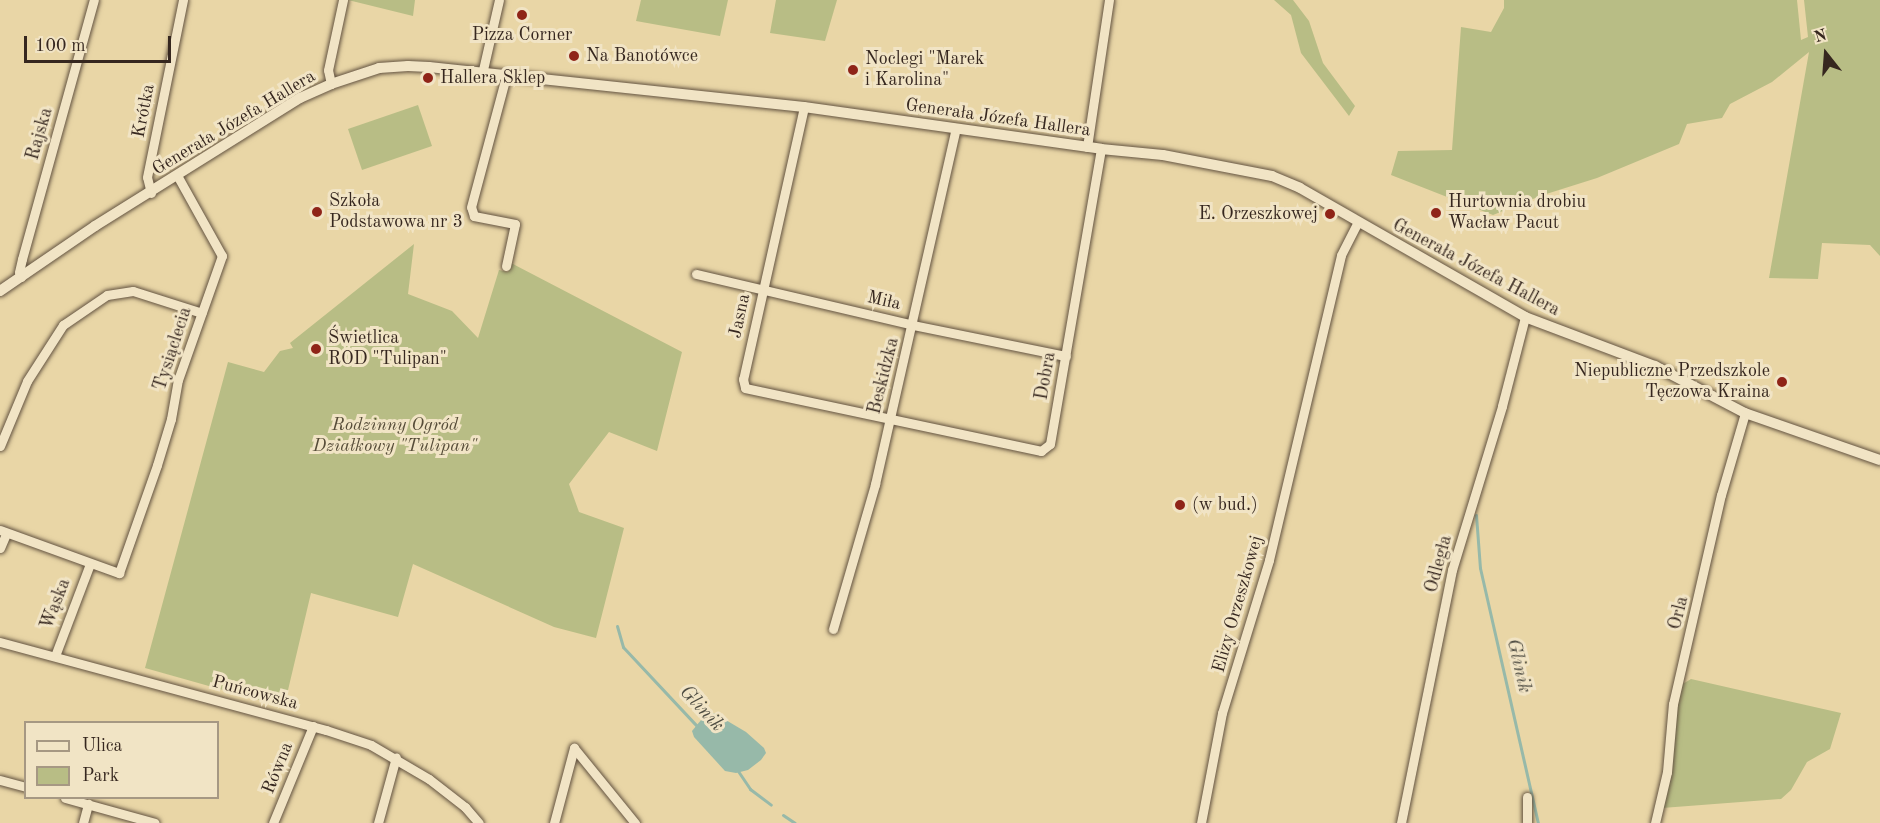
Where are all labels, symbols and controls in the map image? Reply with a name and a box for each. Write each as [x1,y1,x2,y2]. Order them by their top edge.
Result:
marker: Pizza Corner [515,8,529,22]
scale bar [27,24,174,62]
place label: Pizza Corner [472,24,572,46]
north arrow [1796,24,1856,84]
text: N [1813,27,1829,46]
text: 100 m [35,37,86,55]
place label: Na Banotówce [586,45,698,67]
marker: Na Banotówce [567,49,581,63]
place label: Noclegi "Marek i Karolina" [865,49,984,92]
marker: Noclegi "Marek i Karolina" [846,63,860,77]
street label: Generała Józefa Hallera [149,66,319,180]
place label: Hallera Sklep [440,67,545,89]
marker: Hallera Sklep [421,71,435,85]
street label: Krótka [128,82,160,140]
street label: Generała Józefa Hallera [904,94,1092,142]
street label: Rajska [22,105,58,163]
place label: Szkoła Podstawowa nr 3 [329,191,463,234]
place label: Hurtownia drobiu Wacław Pacut [1448,192,1586,234]
place label: E. Orzeszkowej [1198,203,1318,225]
marker: Szkoła Podstawowa nr 3 [310,205,324,219]
marker: Hurtownia drobiu Wacław Pacut [1429,206,1443,220]
marker: E. Orzeszkowej [1323,207,1337,221]
street label: Generała Józefa Hallera [1389,215,1563,321]
street label: Miła [865,287,903,315]
street label: Jasna [725,292,755,340]
street label: Tysiąclecia [149,305,197,393]
place label: Świetlica ROD "Tulipan" [328,328,447,370]
street label: Beskidzka [864,335,904,417]
marker: Świetlica ROD "Tulipan" [309,342,323,356]
street label: Dobra [1031,350,1061,402]
place label: Niepubliczne Przedszkole Tęczowa Kraina [1574,361,1770,404]
marker: Niepubliczne Przedszkole Tęczowa Kraina [1775,375,1789,389]
park label: Rodzinny Ogród Działkowy "Tulipan" [313,415,477,458]
place label: (w bud.) [1192,494,1258,516]
marker: (w bud.) [1173,498,1187,512]
street label: Elizy Orzeszkowej [1208,533,1268,675]
street label: Odległa [1421,533,1457,595]
street label: Wąska [36,576,76,632]
street label: Orla [1664,594,1694,632]
water label: Glinik [1500,636,1536,696]
street label: Puńcowska [210,671,300,715]
water label: Glinik [673,681,729,737]
legend [24,721,219,799]
text: Ulica [82,737,123,755]
street label: Równa [258,739,298,797]
text: Park [82,767,119,785]

